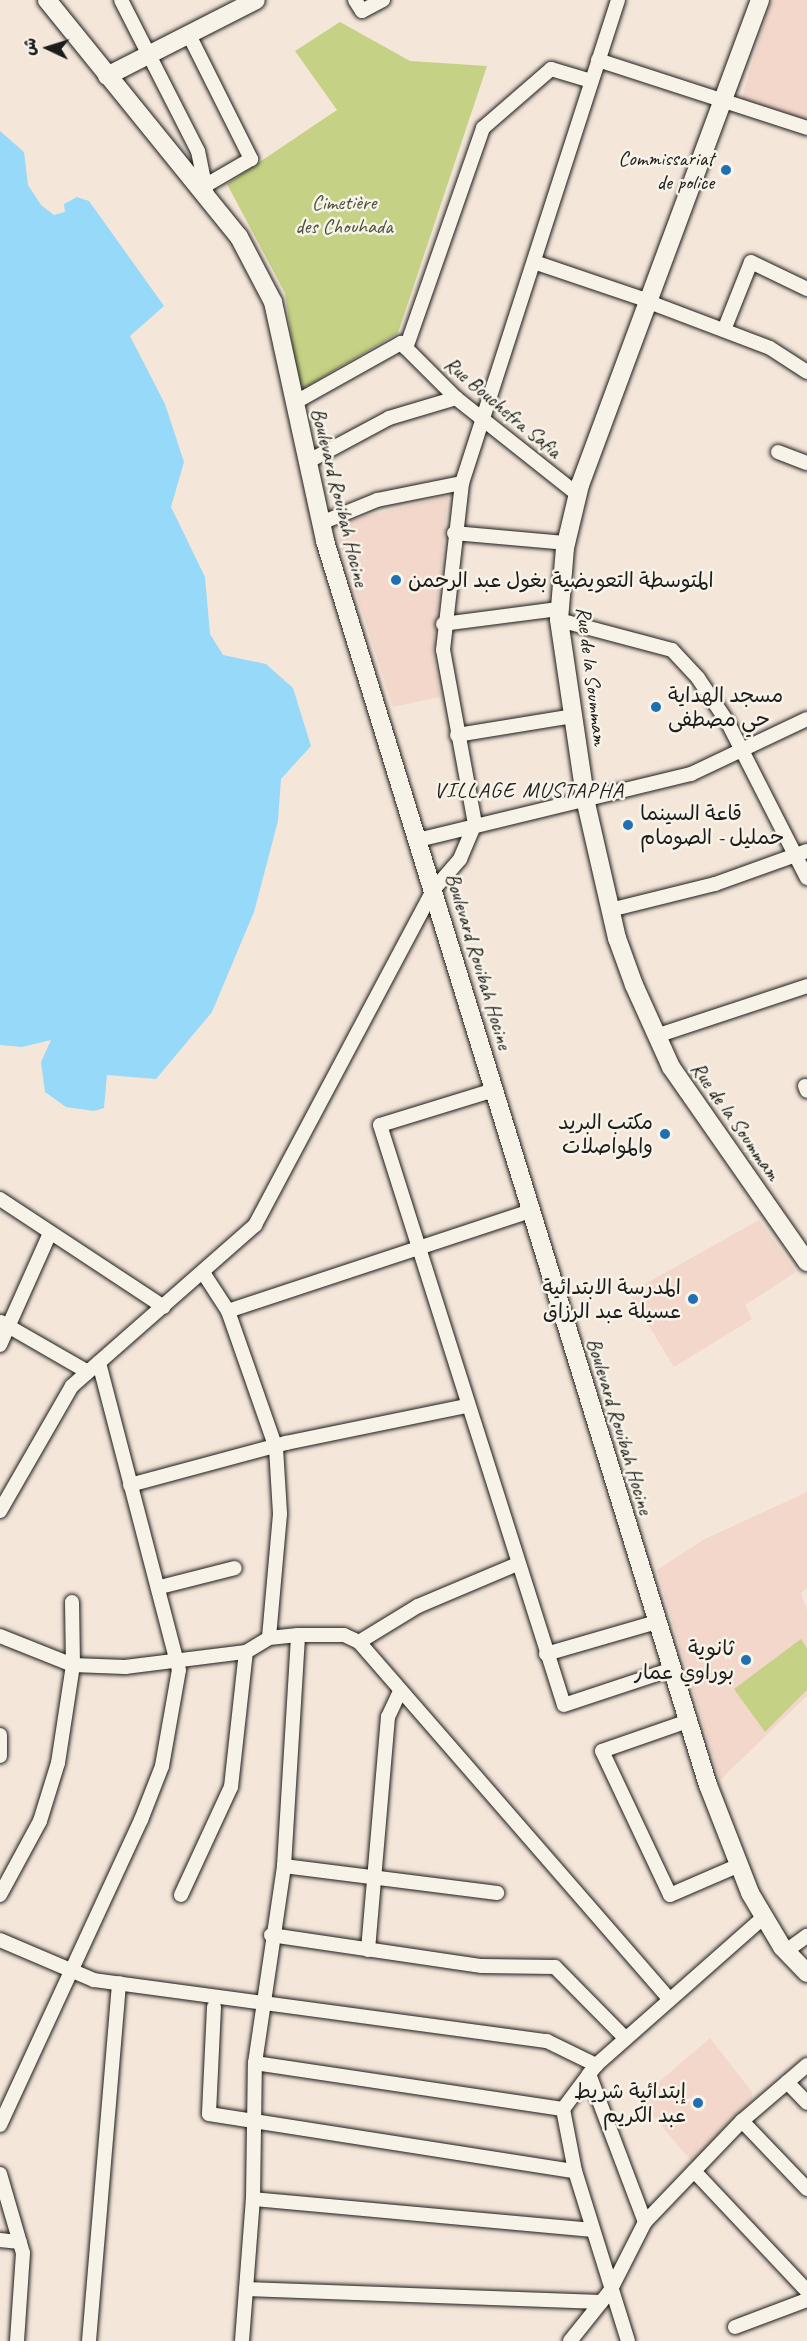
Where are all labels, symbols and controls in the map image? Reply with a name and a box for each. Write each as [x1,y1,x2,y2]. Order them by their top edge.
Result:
north arrow [18,18,78,78]
text: ش [19,37,41,56]
place label: Commissariat de police [618,145,714,195]
marker: Commissariat de police [719,163,733,177]
park label: Cimetière des Chouhada [295,189,393,239]
street label: Rue Bouchefra Safia [439,351,567,463]
street label: Boulevard Rouibah Hocine [306,405,374,589]
place label: المتوسطة التعويضية بغول عبد الرحمن [408,567,714,593]
marker: المتوسطة التعويضية بغول عبد الرحمن [389,573,403,587]
street label: Rue de la Soummam [571,606,613,746]
place label: مسجد الهداية حي مصطفى [668,682,783,732]
marker: مسجد الهداية حي مصطفى [649,700,663,714]
district label: VILLAGE MUSTAPHA [434,778,624,804]
place label: قاعة السينما حمليل - الصومام [640,800,784,850]
marker: قاعة السينما حمليل - الصومام [621,818,635,832]
street label: Boulevard Rouibah Hocine [440,870,518,1052]
street label: Rue de la Soummam [686,1057,786,1185]
place label: مكتب البريد والمواصلات [558,1109,653,1159]
marker: مكتب البريد والمواصلات [658,1127,672,1141]
place label: المدرسة الابتدائية عسيلة عبد الرزاق [542,1274,681,1324]
marker: المدرسة الابتدائية عسيلة عبد الرزاق [686,1292,700,1306]
street label: Boulevard Rouibah Hocine [581,1335,659,1517]
place label: ثانوية بوراوي عمار [634,1635,734,1685]
marker: ثانوية بوراوي عمار [739,1653,753,1667]
place label: إبتدائية شريط عبد الكريم [574,2078,686,2128]
marker: إبتدائية شريط عبد الكريم [691,2096,705,2110]

